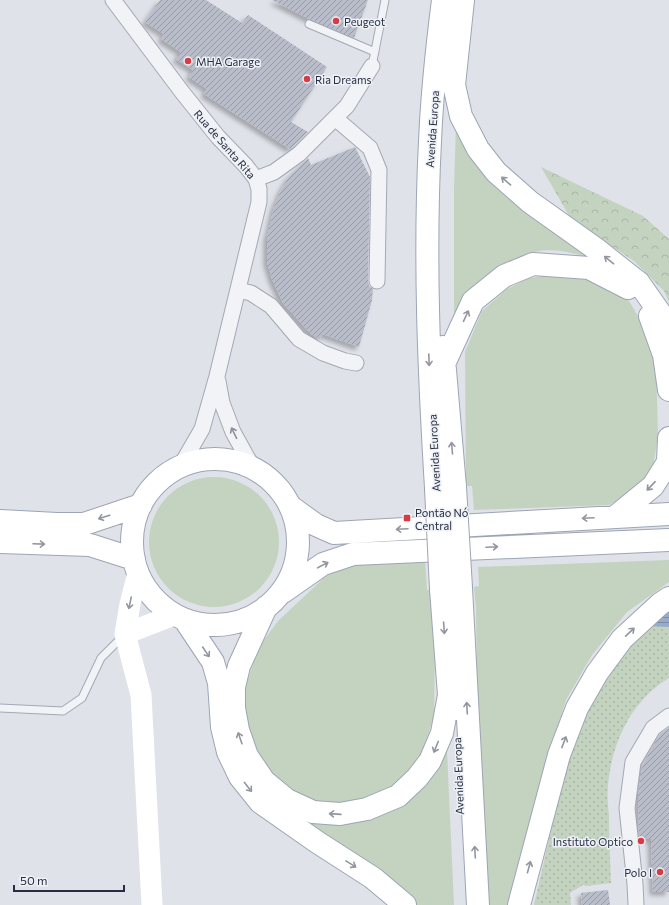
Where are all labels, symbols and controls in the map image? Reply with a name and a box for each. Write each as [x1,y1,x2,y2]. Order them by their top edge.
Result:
place label: Peugeot [344,15,386,28]
marker: Peugeot [331,16,341,26]
place label: MHA Garage [196,55,260,68]
marker: MHA Garage [183,56,193,66]
place label: Ria Dreams [315,73,372,86]
marker: Ria Dreams [302,74,312,84]
street label: Avenida Europa [423,90,441,168]
street label: Rua de Santa Rita [192,107,258,181]
one-way arrow [501,177,511,186]
one-way arrow [603,256,614,265]
one-way arrow [463,311,470,323]
one-way arrow [426,353,433,366]
street label: Avenida Europa [425,414,443,492]
one-way arrow [230,428,237,440]
one-way arrow [448,442,455,455]
one-way arrow [647,481,656,491]
place label: Pontão Nó Central [415,506,469,532]
marker: Pontão Nó Central [402,513,412,523]
one-way arrow [97,514,110,521]
one-way arrow [582,515,595,522]
one-way arrow [396,526,409,533]
one-way arrow [32,540,45,547]
one-way arrow [485,544,498,551]
one-way arrow [317,561,329,568]
one-way arrow [126,597,134,610]
one-way arrow [440,621,447,634]
one-way arrow [625,627,635,636]
one-way arrow [202,646,210,657]
one-way arrow [464,702,471,715]
one-way arrow [236,732,244,744]
street label: Avenida Europa [450,737,466,815]
one-way arrow [560,737,568,749]
one-way arrow [432,740,439,752]
one-way arrow [244,781,252,792]
one-way arrow [329,810,342,817]
place label: Instituto Optico [553,835,633,848]
marker: Instituto Optico [636,836,646,846]
one-way arrow [471,846,479,859]
one-way arrow [346,860,357,868]
one-way arrow [526,861,533,874]
place label: Polo I [624,866,652,879]
scale bar [14,867,124,893]
marker: Polo I [655,867,665,877]
text: 50 m [20,873,48,887]

